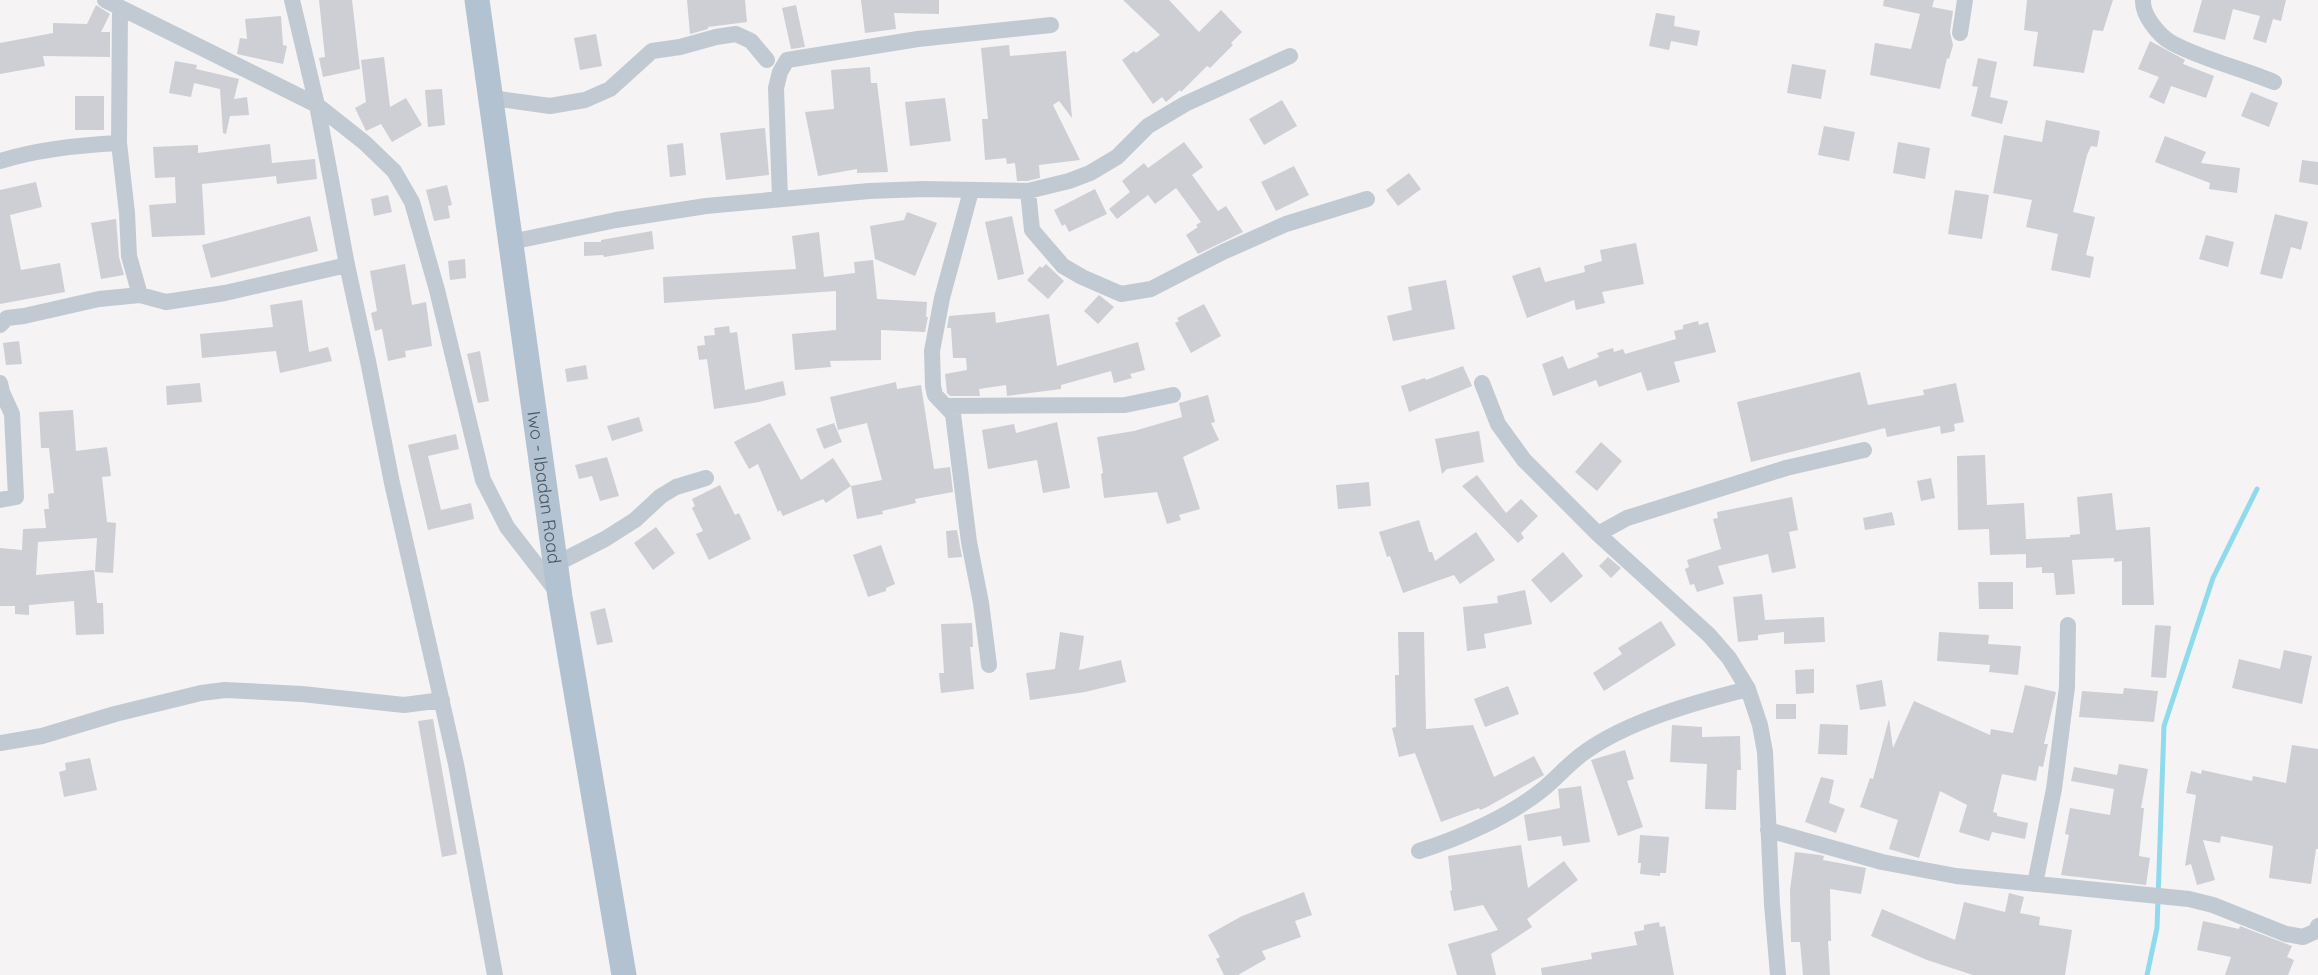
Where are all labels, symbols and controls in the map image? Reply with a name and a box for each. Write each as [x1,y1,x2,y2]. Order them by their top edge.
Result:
street label: Iwo - Ibadan Road [523,409,567,565]

